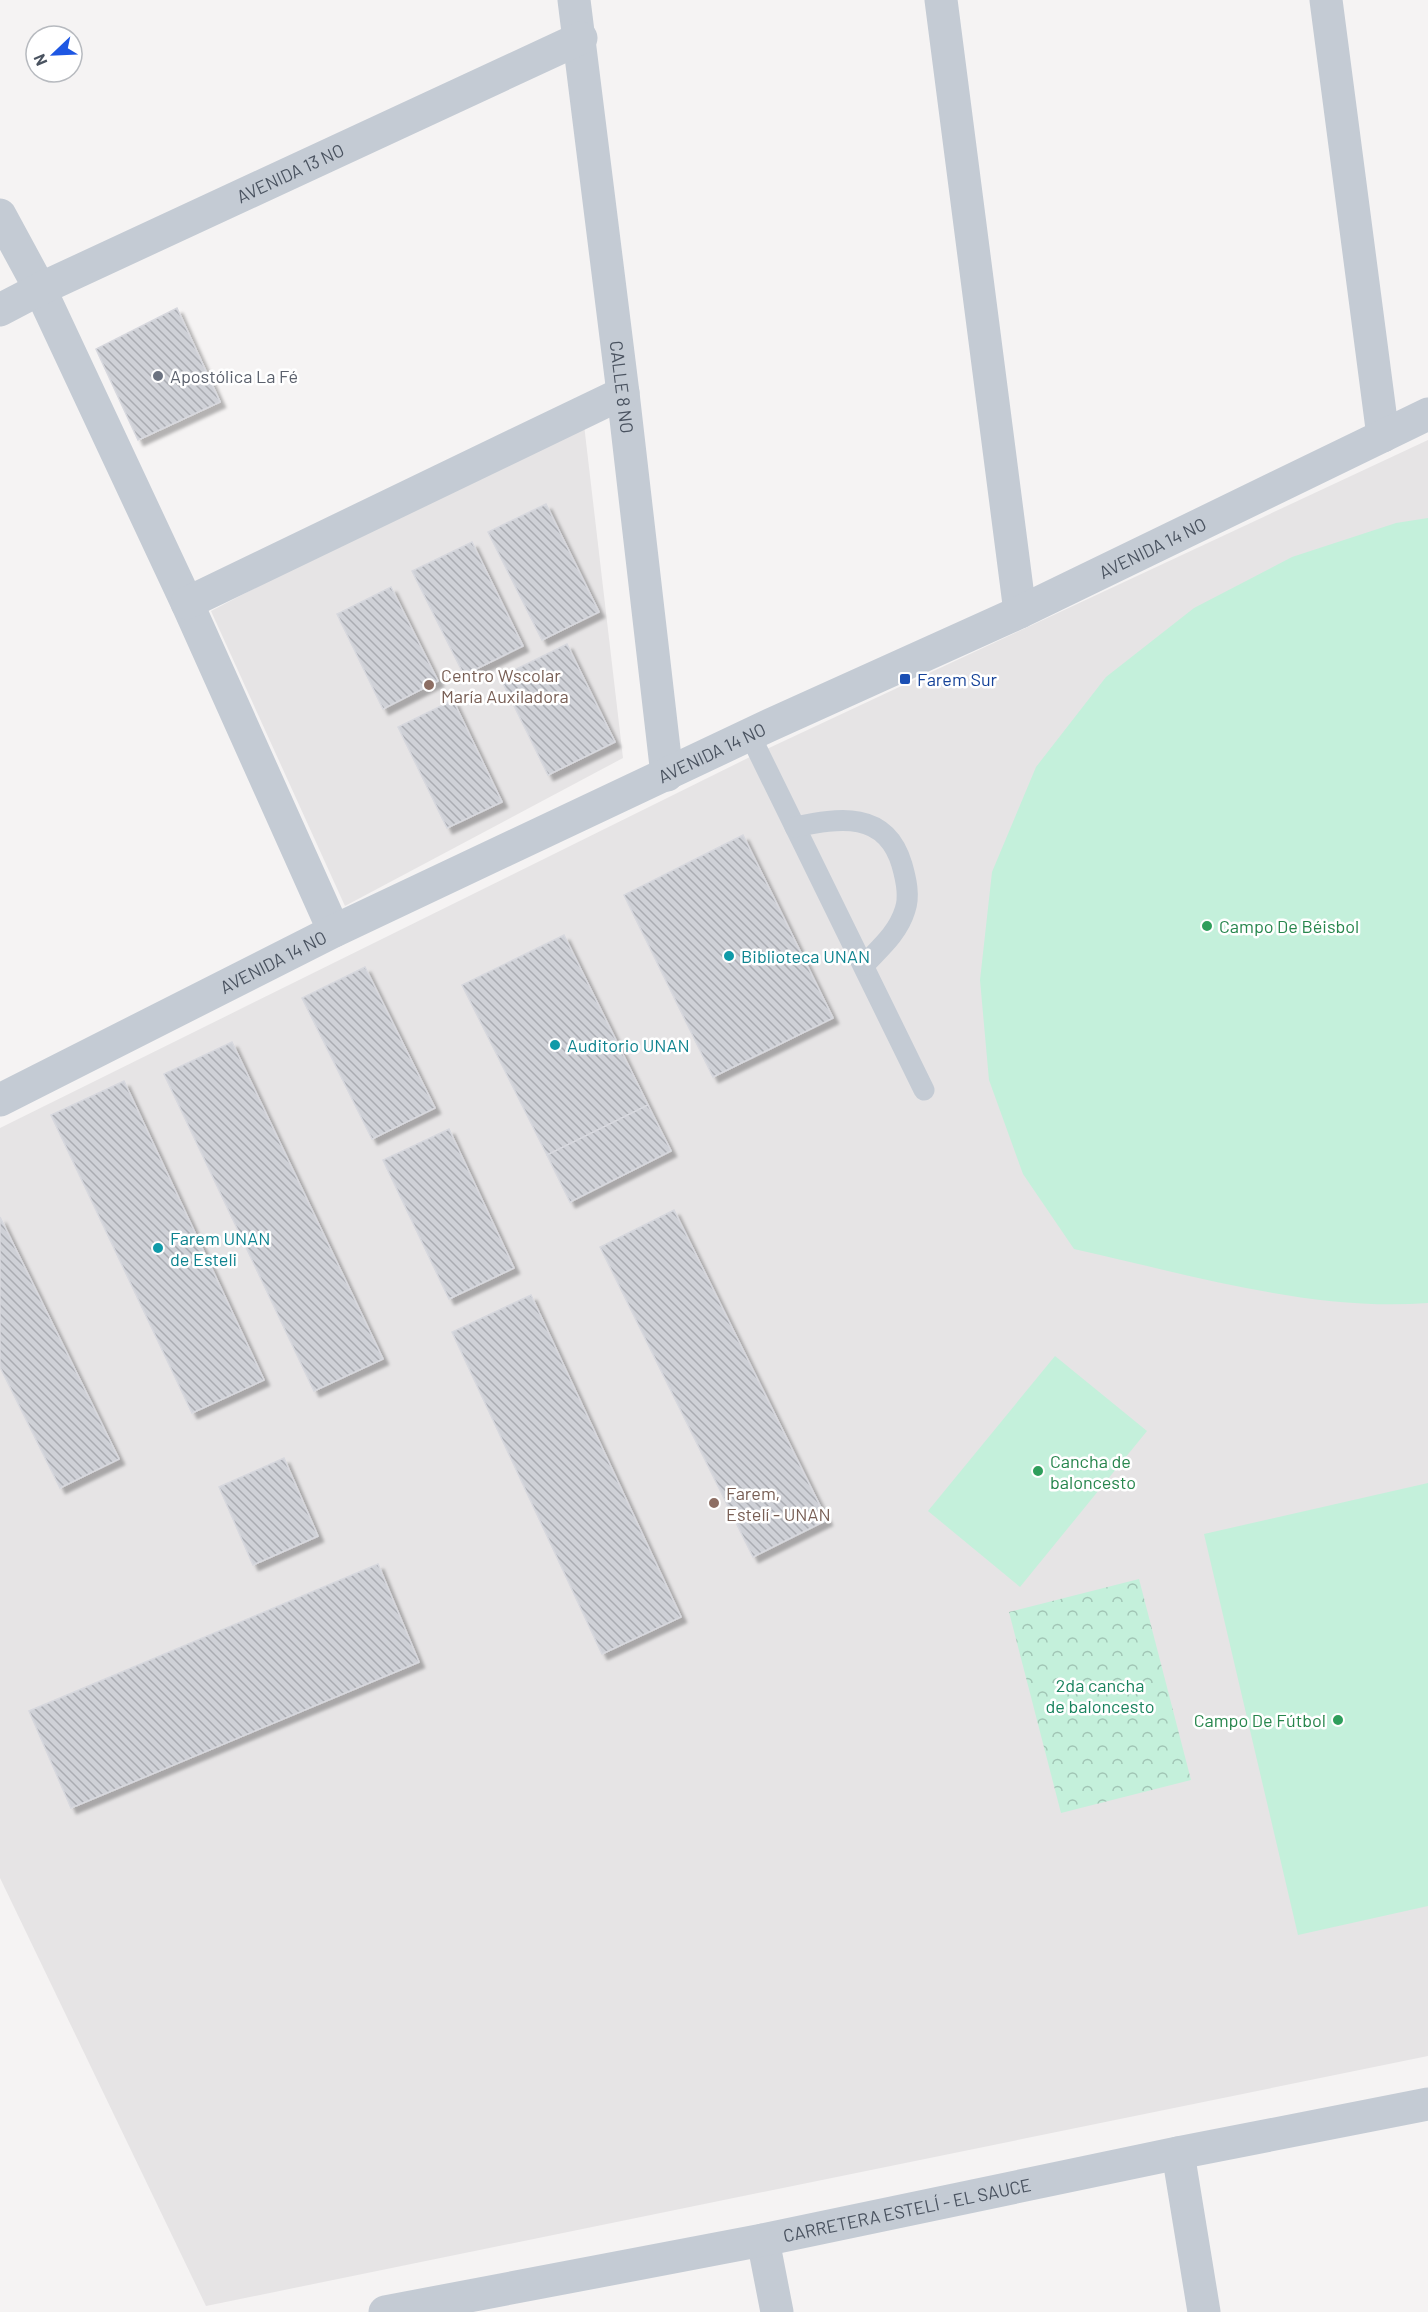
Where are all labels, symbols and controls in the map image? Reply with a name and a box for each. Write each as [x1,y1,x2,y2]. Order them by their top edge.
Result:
north arrow [24,24,84,84]
text: N [29,51,51,69]
street label: AVENIDA 13 NO [233,139,347,207]
street label: CALLE 8 NO [606,339,639,435]
place label: Apostólica La Fé [170,365,298,387]
marker: Apostólica La Fé [151,369,165,383]
street label: AVENIDA 14 NO [1095,512,1210,583]
place label: Centro Wscolar María Auxiladora [441,664,569,707]
place label: Farem Sur [917,668,998,690]
marker: Farem Sur [898,672,912,686]
marker: Centro Wscolar María Auxiladora [422,678,436,692]
street label: AVENIDA 14 NO [654,718,769,787]
place label: Campo De Béisbol [1219,915,1359,937]
marker: Campo De Béisbol [1200,919,1214,933]
street label: AVENIDA 14 NO [216,926,330,998]
place label: Biblioteca UNAN [741,945,870,967]
marker: Biblioteca UNAN [722,949,736,963]
place label: Auditorio UNAN [567,1034,690,1056]
marker: Auditorio UNAN [548,1038,562,1052]
place label: Farem UNAN de Esteli [170,1227,270,1270]
marker: Farem UNAN de Esteli [151,1241,165,1255]
place label: Cancha de baloncesto [1050,1450,1136,1493]
marker: Cancha de baloncesto [1031,1464,1045,1478]
place label: Farem, Estelí - UNAN [726,1482,831,1525]
marker: Farem, Estelí - UNAN [707,1496,721,1510]
park label: 2da cancha de baloncesto [1045,1674,1155,1717]
place label: Campo De Fútbol [1194,1709,1326,1731]
marker: Campo De Fútbol [1331,1713,1345,1727]
street label: CARRETERA ESTELÍ - EL SAUCE [781,2173,1033,2247]

